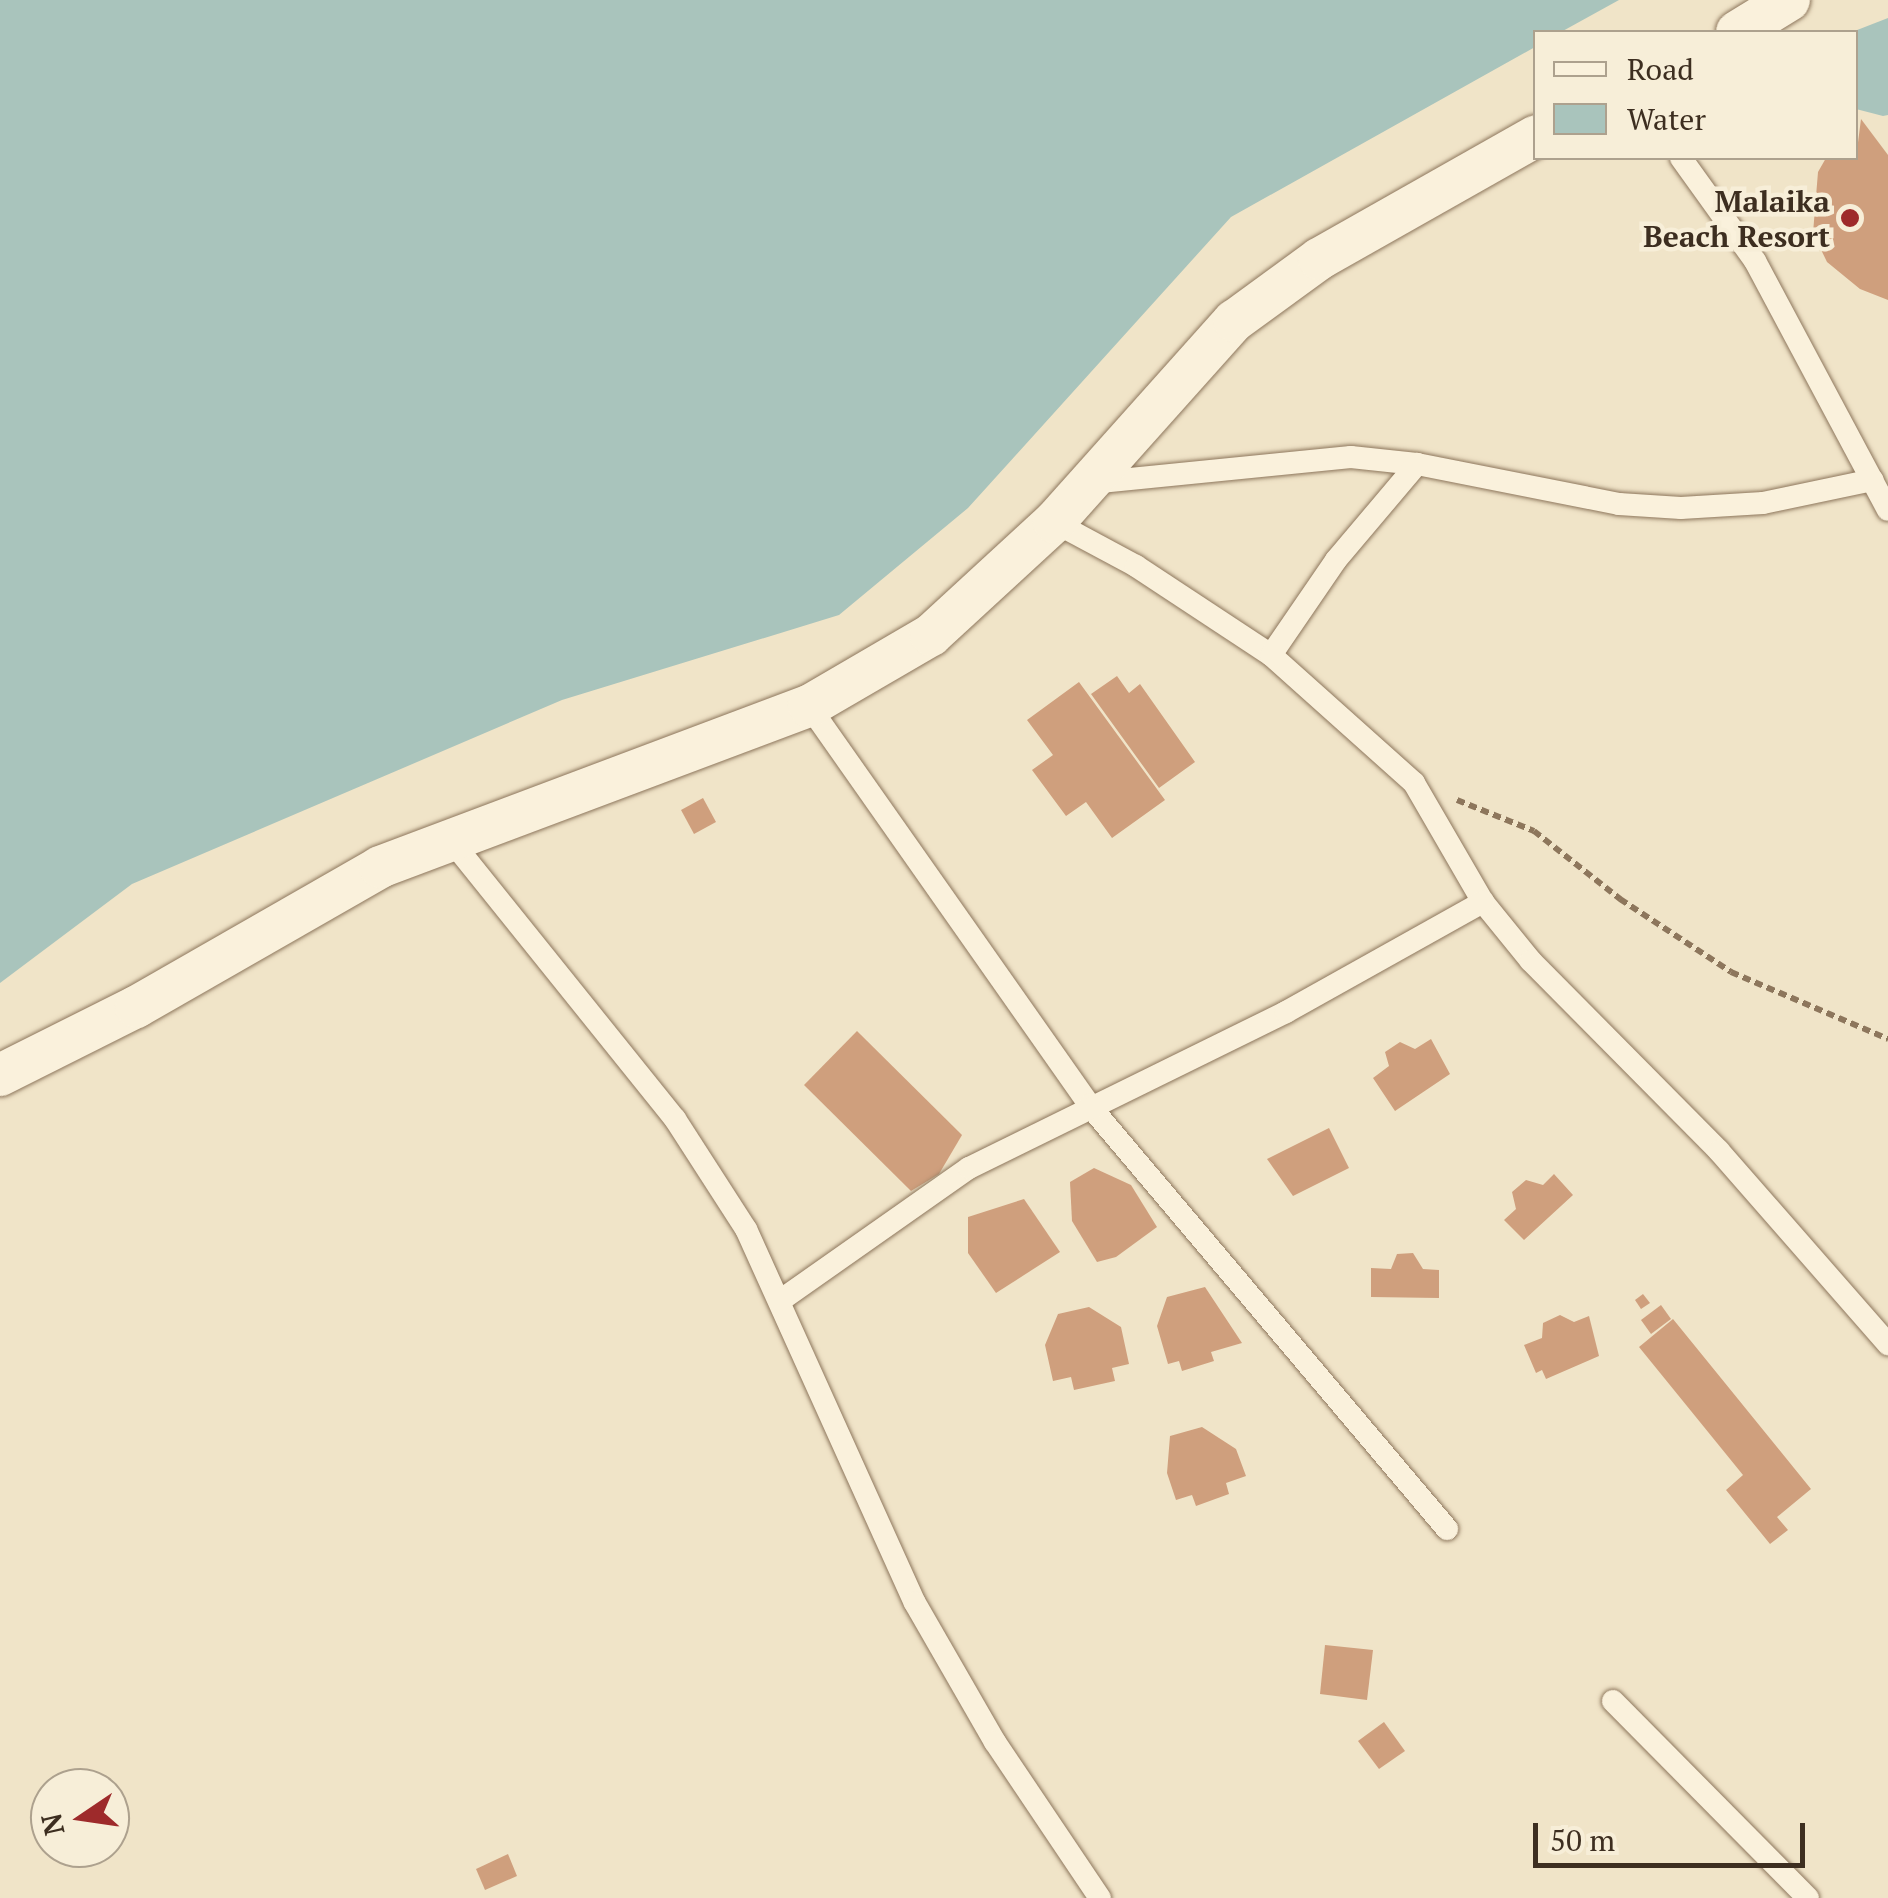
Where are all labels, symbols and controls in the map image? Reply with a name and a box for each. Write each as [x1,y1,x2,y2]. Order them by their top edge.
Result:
legend [1533,30,1858,160]
text: Road [1627,49,1694,89]
text: Water [1627,99,1706,139]
place label: Malaika Beach Resort [1643,183,1830,254]
marker: Malaika Beach Resort [1839,207,1861,229]
north arrow [30,1768,130,1868]
scale bar [1538,1803,1810,1865]
text: N [32,1810,73,1839]
text: 50 m [1550,1820,1615,1860]

